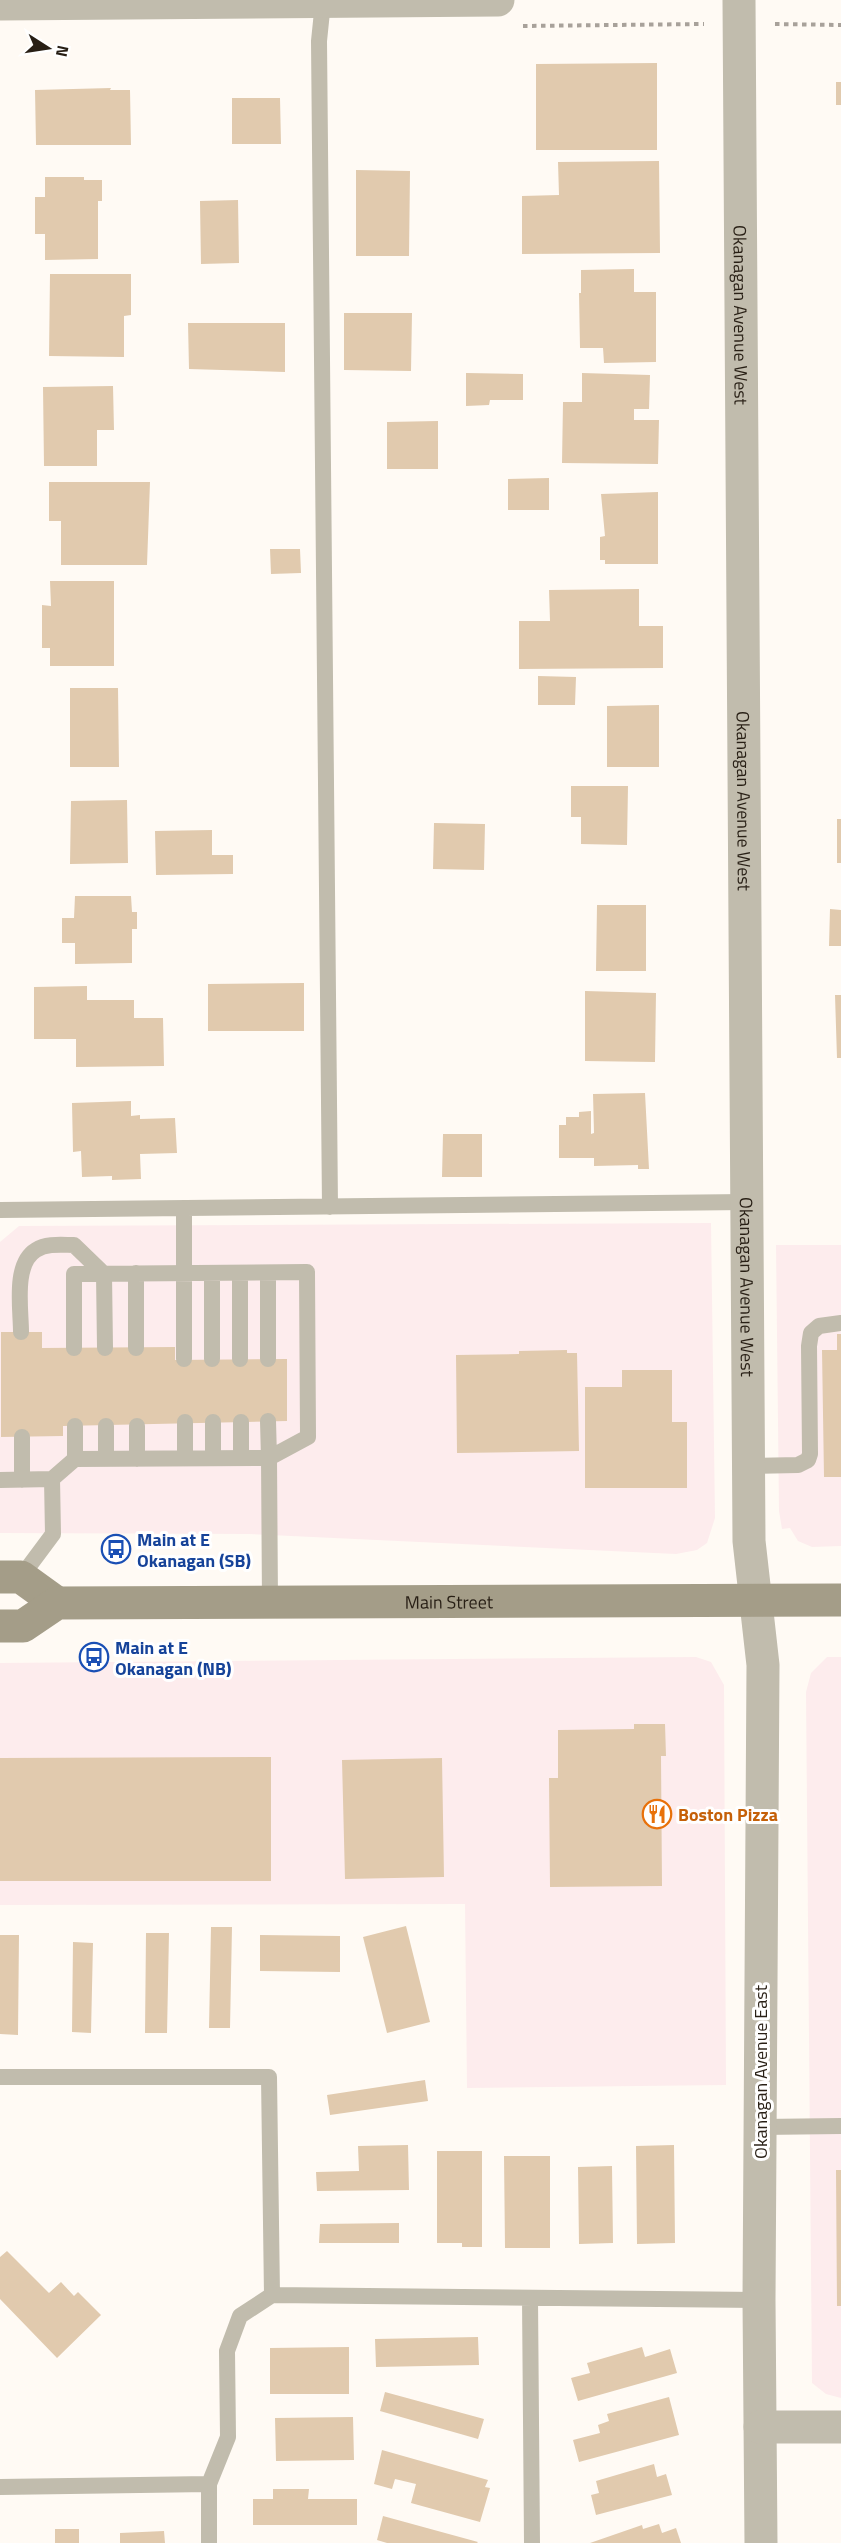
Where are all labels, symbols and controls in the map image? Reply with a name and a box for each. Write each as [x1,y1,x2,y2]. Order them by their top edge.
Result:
north arrow [18,18,78,78]
text: N [50,43,76,59]
street label: Okanagan Avenue West [727,225,755,406]
street label: Okanagan Avenue West [730,711,758,892]
street label: Okanagan Avenue West [733,1197,761,1378]
place label: Main at E Okanagan (SB) [137,1526,251,1574]
bus stop icon: Main at E Okanagan (SB) [100,1533,132,1565]
street label: Main Street [405,1588,494,1615]
place label: Main at E Okanagan (NB) [115,1634,232,1682]
bus stop icon: Main at E Okanagan (NB) [78,1641,110,1673]
restaurant icon: Boston Pizza [641,1798,673,1830]
place label: Boston Pizza [678,1801,778,1828]
street label: Okanagan Avenue East [747,1984,774,2159]

